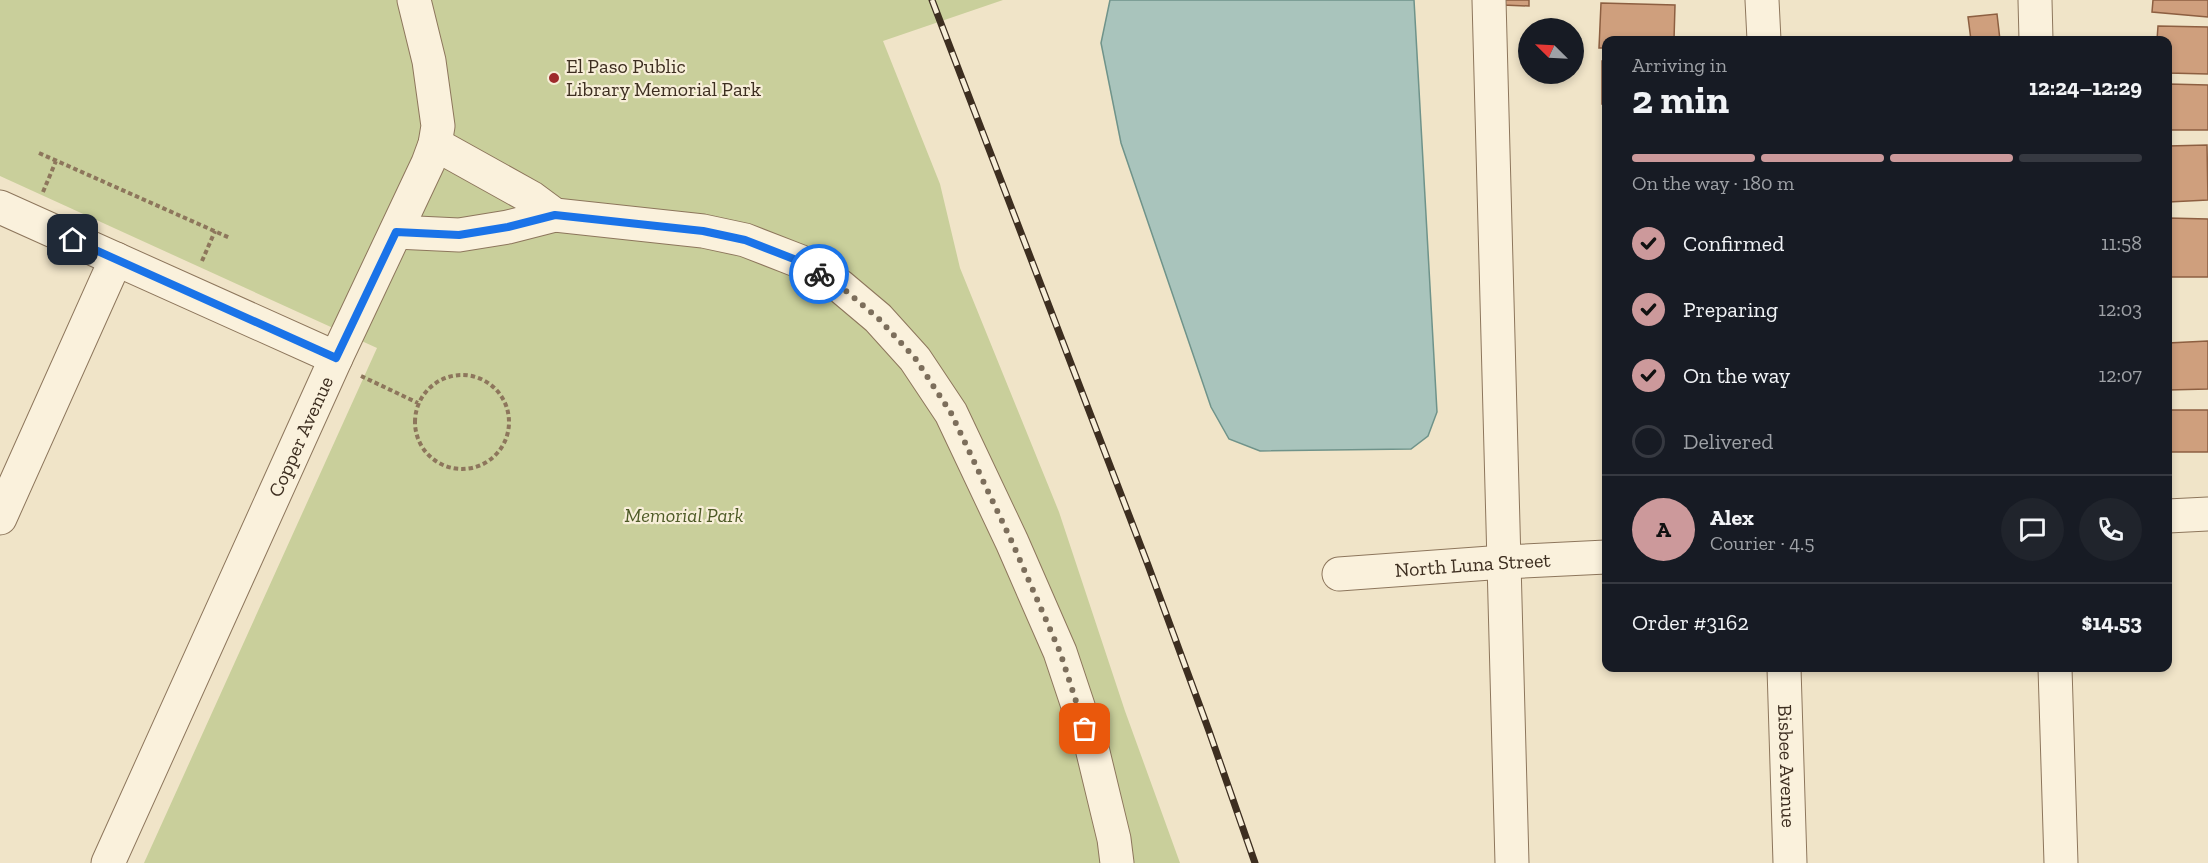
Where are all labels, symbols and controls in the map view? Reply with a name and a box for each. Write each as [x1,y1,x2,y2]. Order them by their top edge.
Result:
north arrow [1518,18,1584,84]
map controls [1518,18,1584,84]
text: Arriving in [1632,53,1727,77]
place label: El Paso Public Library Memorial Park [566,54,762,101]
marker: El Paso Public Library Memorial Park [547,71,561,85]
text: 12:24–12:29 [2029,74,2142,101]
text: 2 min [1632,76,1729,123]
text: On the way · 180 m [1632,171,1794,195]
pin [47,214,98,265]
icon: home [56,223,89,256]
icon: check [1632,227,1665,260]
text: Confirmed [1683,230,1784,257]
text: 11:58 [2101,231,2142,255]
courier [789,244,849,304]
icon: bike [803,258,836,291]
icon: check [1632,293,1665,326]
text: Preparing [1683,296,1778,323]
text: 12:03 [2098,297,2142,321]
icon: check [1632,359,1665,392]
text: On the way [1683,362,1790,389]
text: 12:07 [2099,363,2142,387]
street label: Copper Avenue [263,372,338,501]
text: Delivered [1683,428,1773,455]
button: chat [2001,498,2064,561]
button: phone [2079,498,2142,561]
park label: Memorial Park [625,503,743,527]
text: Alex [1710,504,1754,531]
text: A [1656,516,1671,543]
text: Courier · 4.5 [1710,531,1815,555]
street label: North Luna Street [1394,548,1552,582]
text: Order #3162 [1632,609,1749,636]
text: $14.53 [2082,609,2142,636]
pin [1059,703,1110,754]
street label: Bisbee Avenue [1773,704,1801,828]
icon: bag [1068,712,1101,745]

